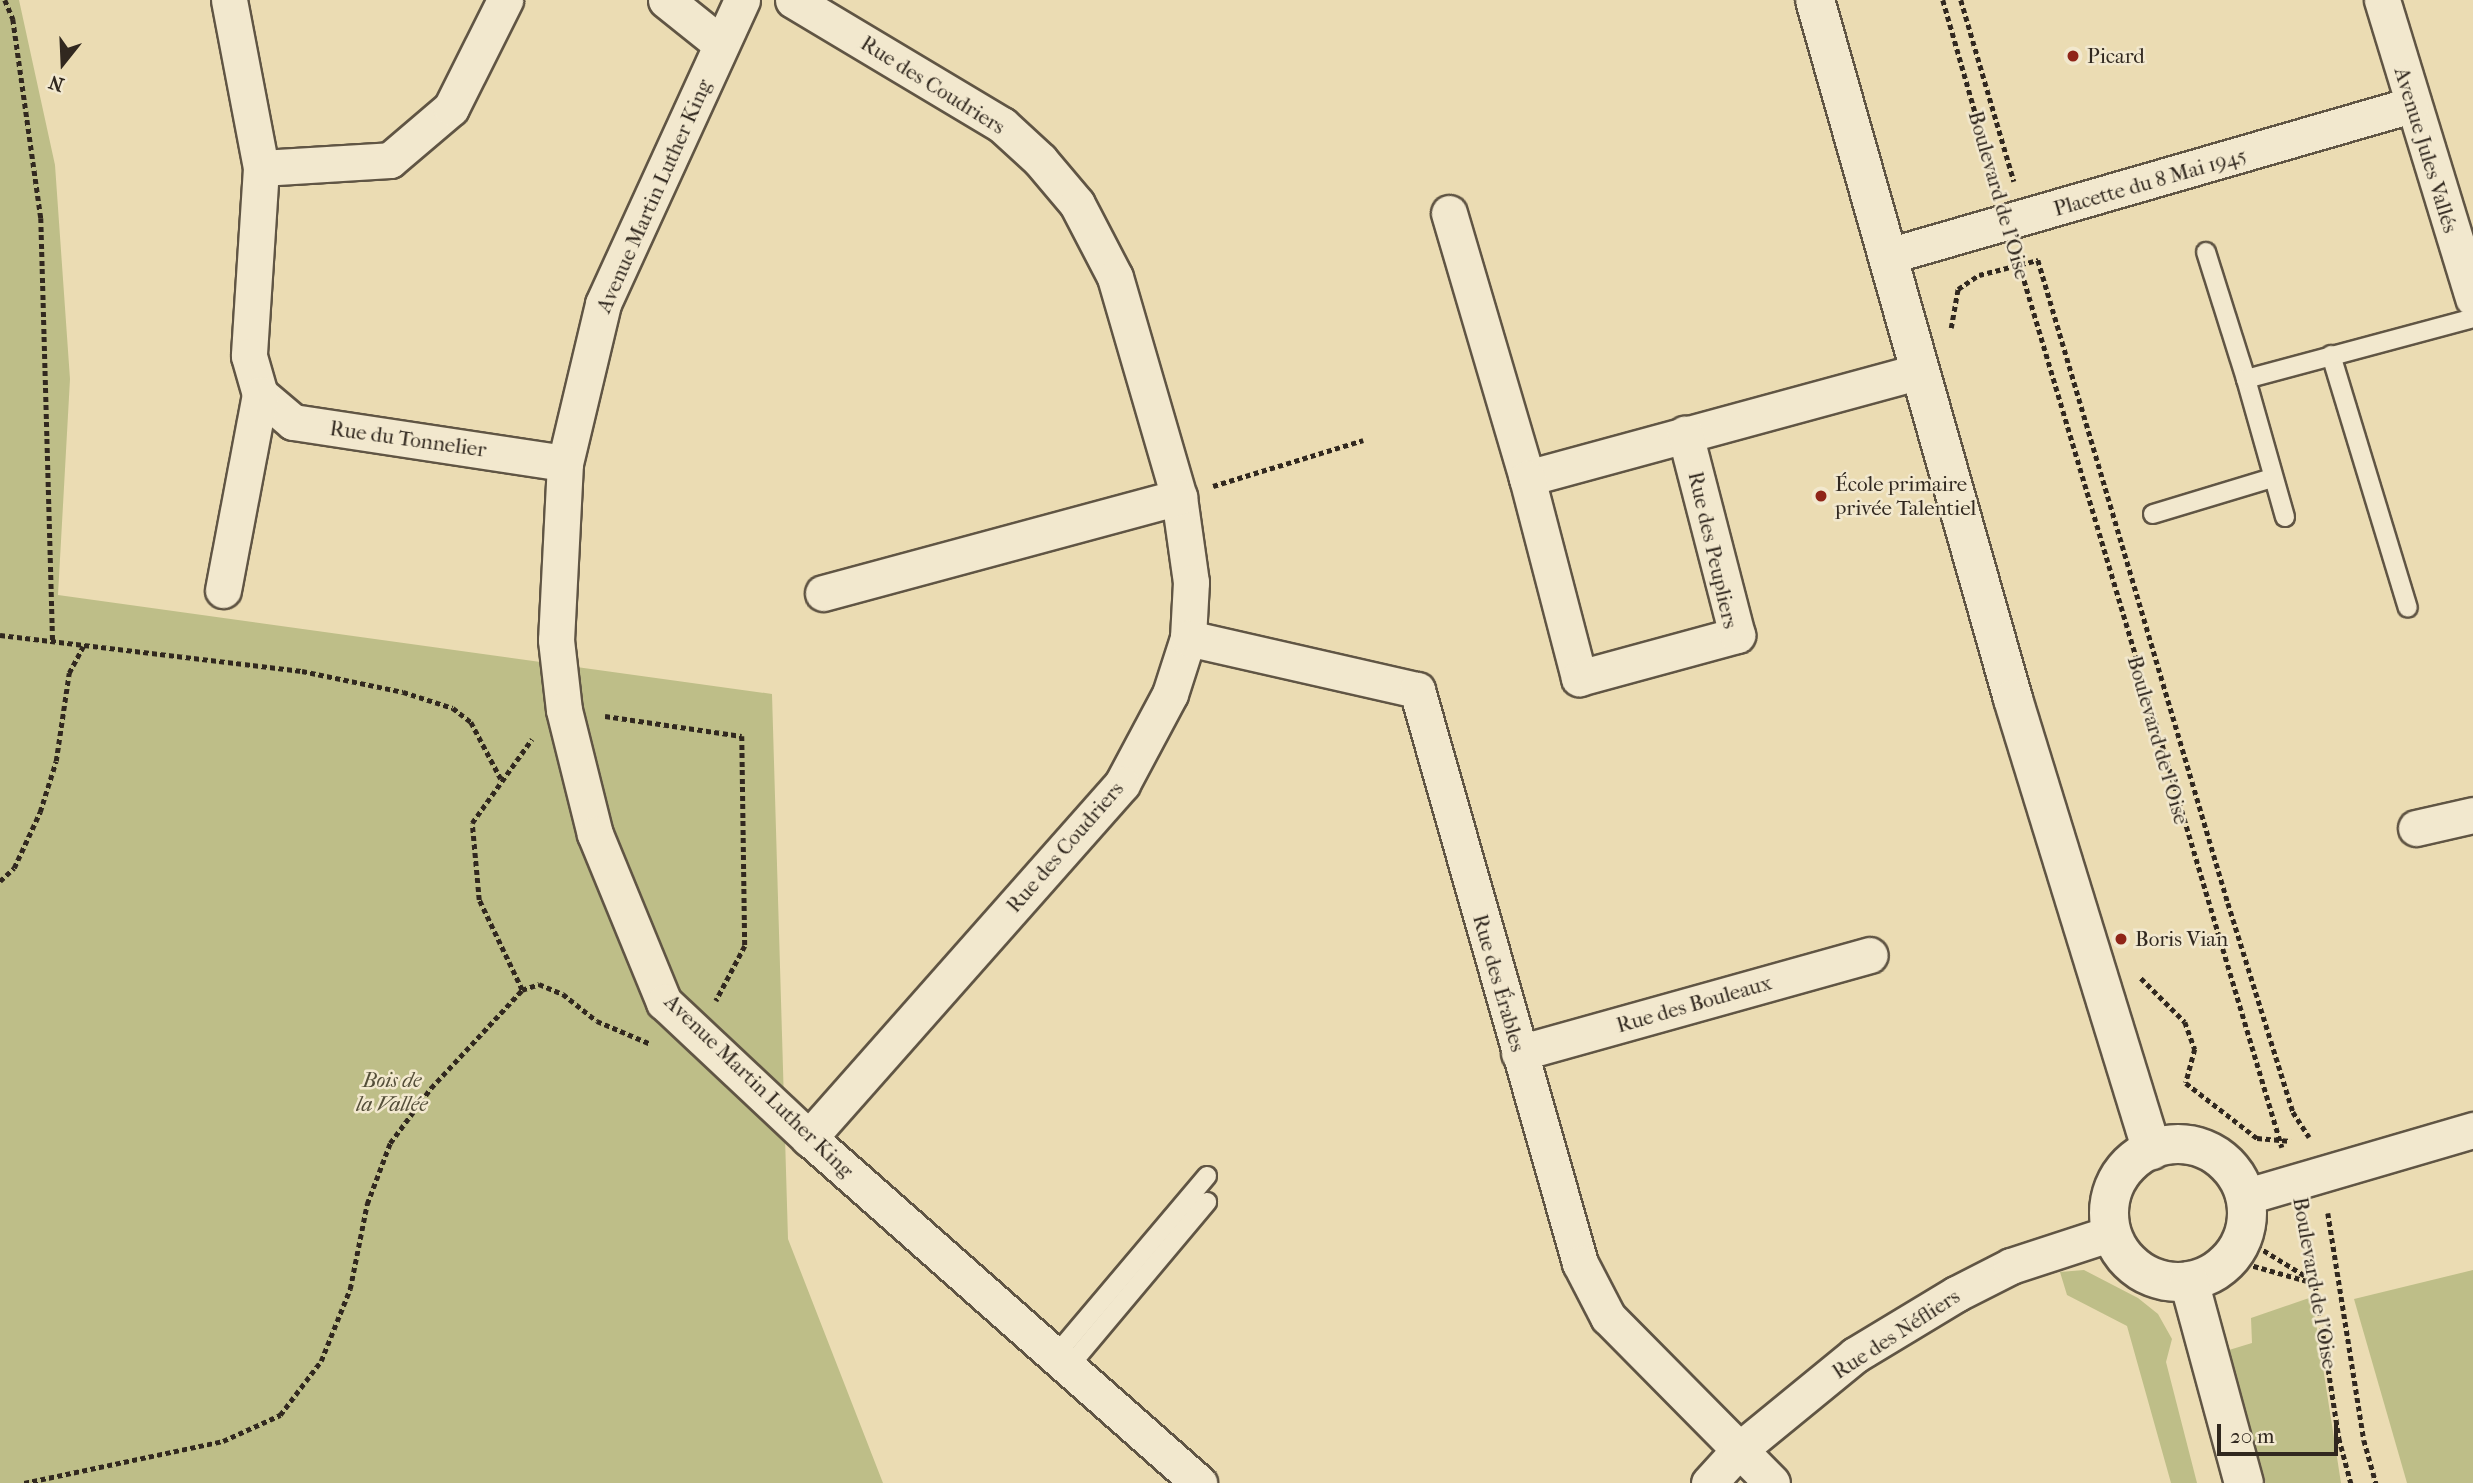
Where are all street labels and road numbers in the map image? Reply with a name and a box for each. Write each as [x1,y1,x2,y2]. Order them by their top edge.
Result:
street label: Rue des Coudriers [856,30,1010,140]
street label: Avenue Jules Vallés [2389,64,2463,236]
street label: Avenue Martin Luther King [591,75,717,317]
street label: Boulevard de l'Oise [1963,108,2035,282]
street label: Placette du 8 Mai 1945 [2051,142,2249,222]
street label: Rue du Tonnelier [328,416,488,462]
street label: Rue des Peupliers [1683,469,1743,631]
street label: Boulevard de l'Oise [2122,653,2194,827]
street label: Rue des Coudriers [1001,776,1129,918]
street label: Rue des Érables [1467,911,1531,1055]
street label: Rue des Bouleaux [1614,970,1774,1038]
street label: Avenue Martin Luther King [659,989,859,1183]
street label: Boulevard de l'Oise [2287,1195,2343,1371]
street label: Rue des Néfliers [1828,1283,1964,1385]

